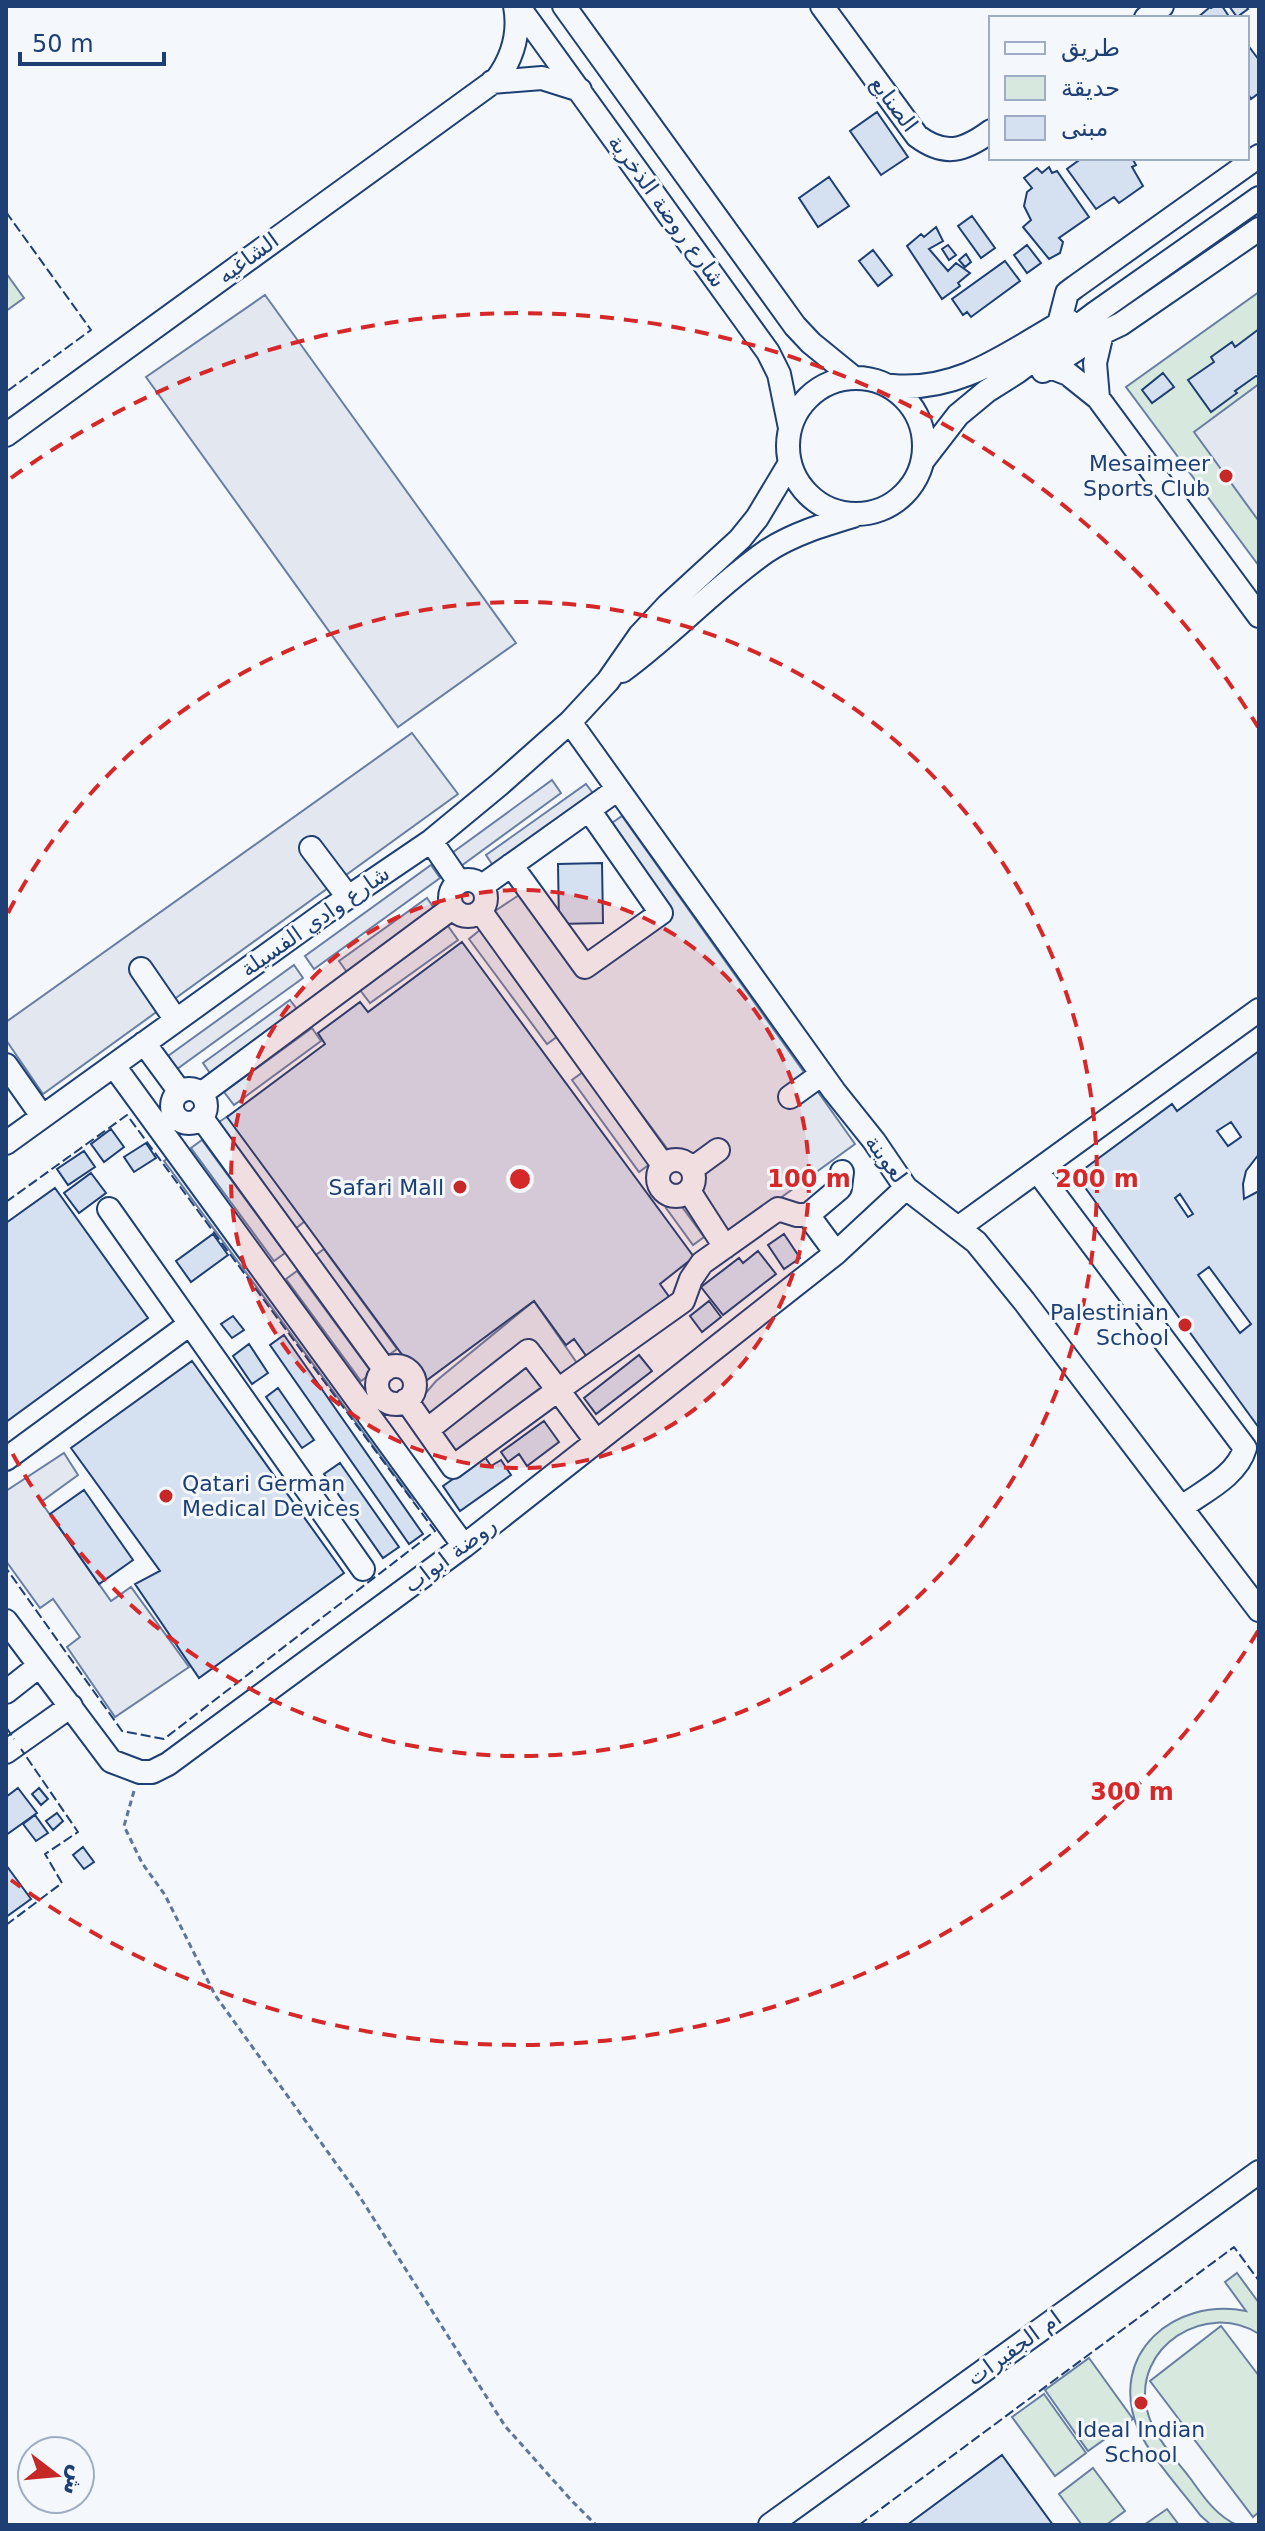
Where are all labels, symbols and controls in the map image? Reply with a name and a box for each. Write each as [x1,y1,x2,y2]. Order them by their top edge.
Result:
scale bar [20,16,164,66]
legend [989,16,1249,160]
text: 50 m [32,30,94,58]
text: طريق [1061,34,1120,62]
street label: الصنايع [865,71,923,137]
text: حديقة [1061,74,1120,102]
text: مبنى [1061,114,1108,142]
street label: شارع روضة الذخرية [603,130,731,292]
street label: الشاغيه [213,228,283,288]
place label: Mesaimeer Sports Club [1083,451,1211,501]
marker: Mesaimeer Sports Club [1217,467,1235,485]
street label: شارع وادي الفسيلة [236,860,394,982]
street label: لعوينة [860,1130,912,1188]
centre of rings [506,1165,534,1193]
text: 100 m [767,1165,851,1193]
text: 200 m [1055,1165,1139,1193]
place label: Safari Mall [328,1175,444,1200]
marker: Safari Mall [451,1178,469,1196]
place label: Palestinian School [1050,1300,1169,1350]
marker: Palestinian School [1176,1316,1194,1334]
place label: Qatari German Medical Devices [182,1471,360,1521]
marker: Qatari German Medical Devices [157,1487,175,1505]
street label: روضة ابواب [399,1512,501,1598]
text: 300 m [1090,1778,1174,1806]
street label: ام الجفيرات [962,2305,1066,2391]
marker: Ideal Indian School [1132,2394,1150,2412]
place label: Ideal Indian School [1077,2417,1205,2467]
north arrow [16,2435,96,2515]
text: ش [59,2462,91,2498]

